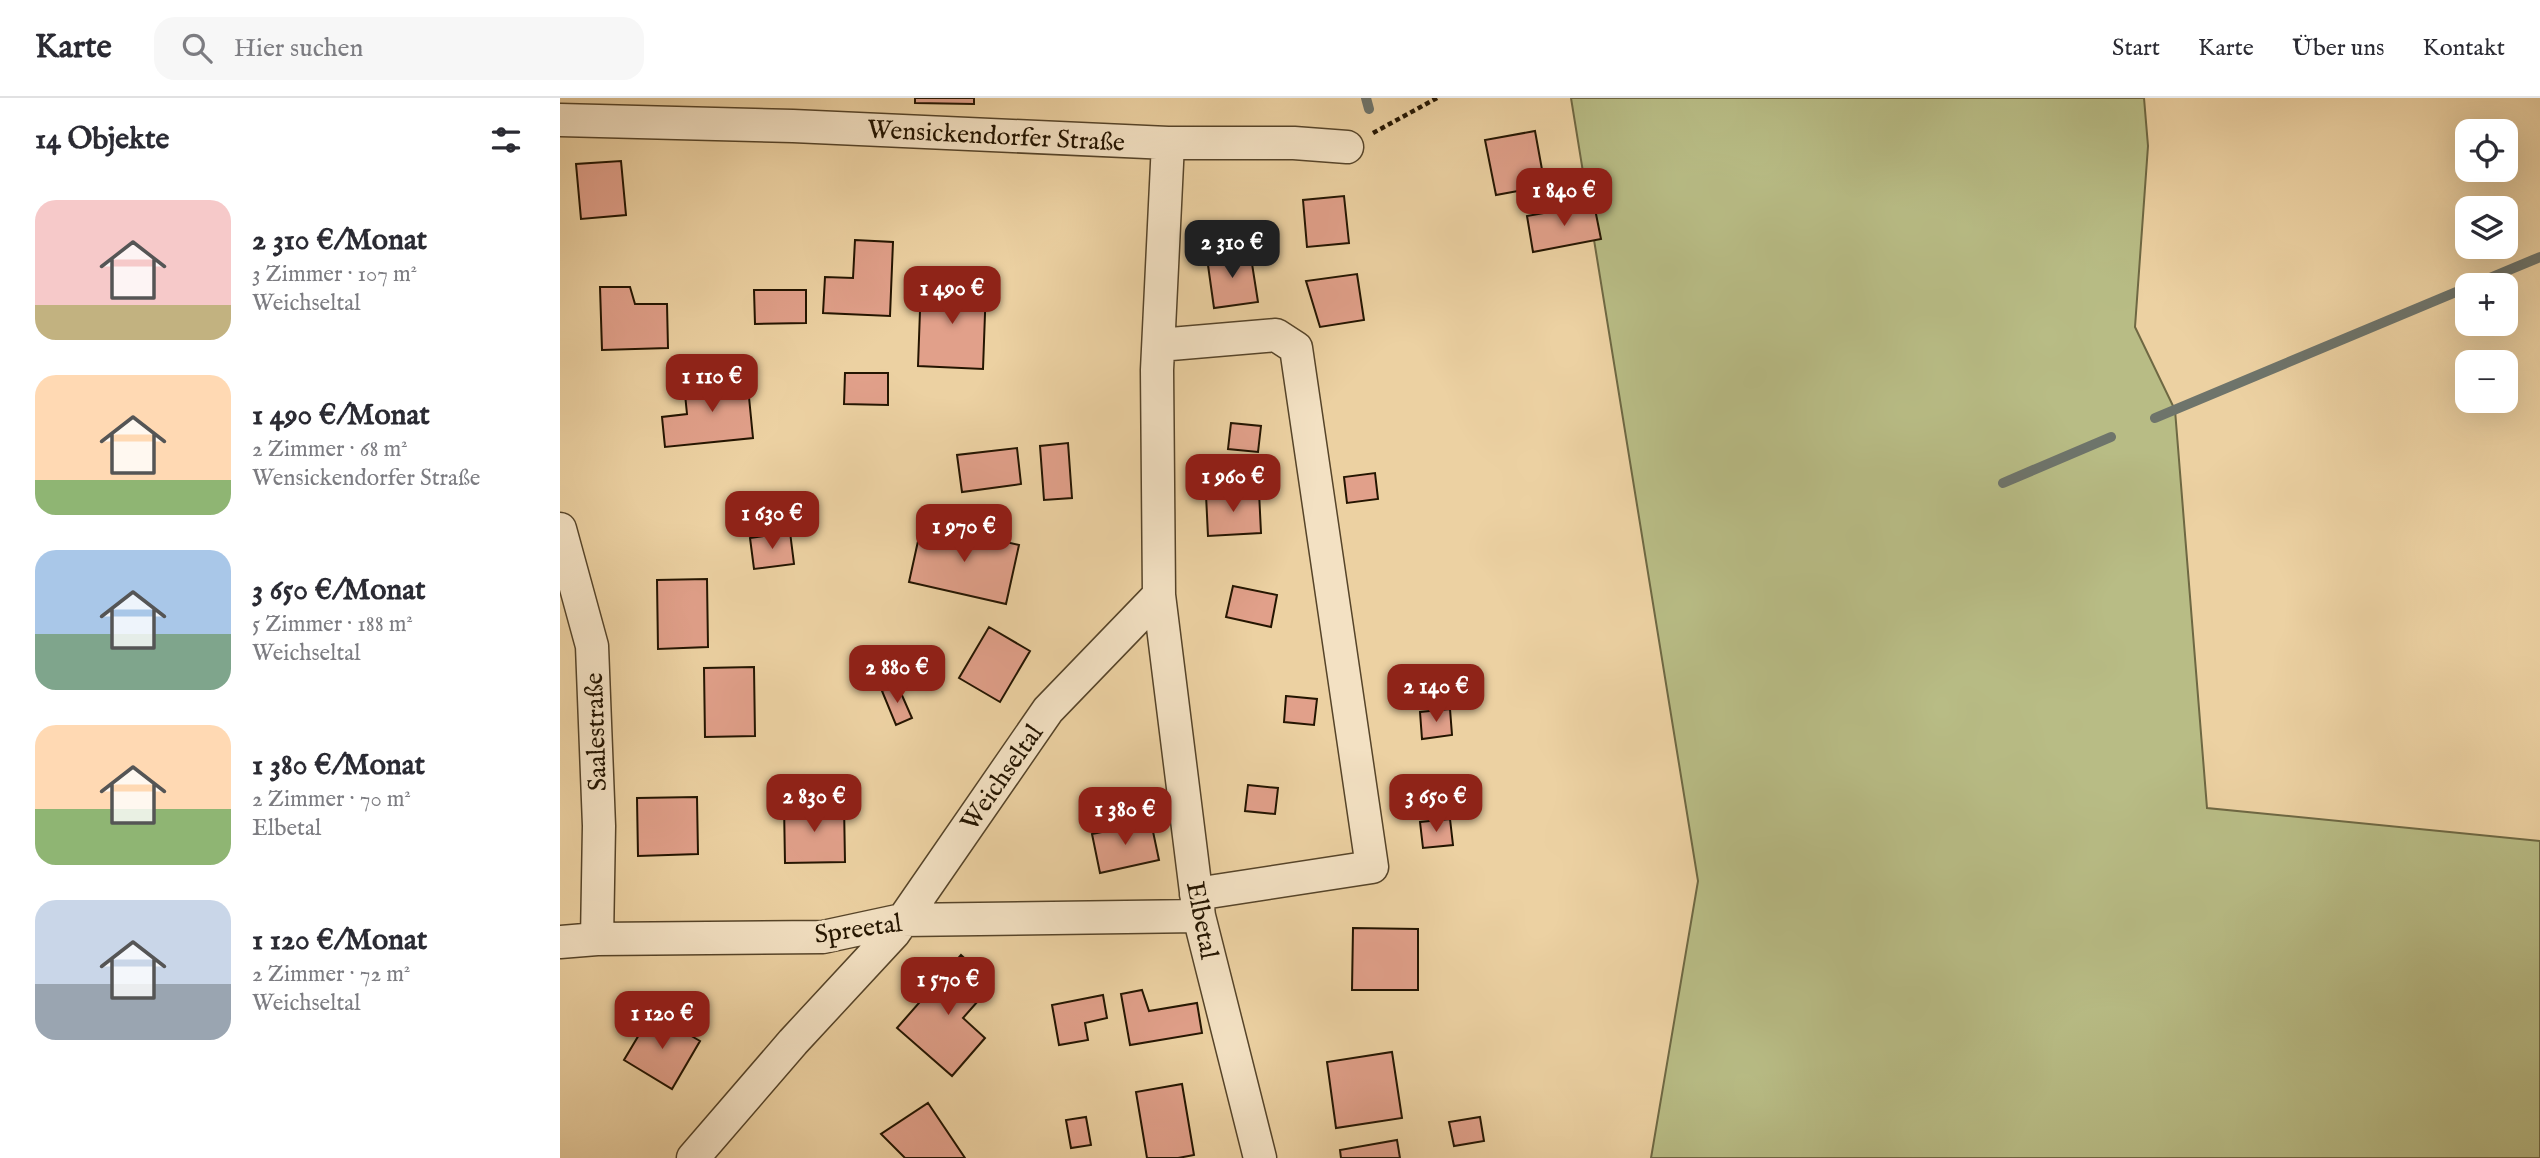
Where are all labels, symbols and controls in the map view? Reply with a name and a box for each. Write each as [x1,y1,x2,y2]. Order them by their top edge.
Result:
search box [154,17,644,80]
text: Karte [35,27,112,69]
icon: search [178,29,216,67]
text: Hier suchen [234,32,363,65]
text: Start [2112,33,2160,64]
text: Karte [2198,33,2254,64]
text: Über uns [2292,33,2384,64]
text: Kontakt [2422,33,2505,64]
street label: Wensickendorfer Straße [866,113,1126,160]
map controls [2455,119,2518,413]
button: locate [2455,119,2518,182]
text: 14 Objekte [35,121,169,159]
icon: filters [487,121,525,159]
pin: 1 840 € [1499,169,1629,228]
text: 1 840 € [1532,176,1596,205]
button: layers [2455,196,2518,259]
pin: 2 310 € [1167,220,1297,280]
text: 2 310 €/Monat [252,222,427,260]
icon: home [91,228,175,312]
text: 2 310 € [1201,228,1263,257]
text: 3 Zimmer · 107 m² [252,260,417,289]
pin: 1 490 € [887,266,1017,326]
button: + [2455,273,2518,336]
text: 1 490 € [920,274,984,303]
text: Weichseltal [252,289,361,318]
button: − [2455,350,2518,413]
pin: 1 110 € [647,354,777,414]
text: 1 110 € [682,362,742,391]
text: 1 490 €/Monat [252,397,430,435]
icon: home [91,403,175,487]
text: 2 Zimmer · 68 m² [252,435,408,464]
pin: 1 960 € [1168,454,1298,514]
text: 1 960 € [1201,462,1265,491]
text: Wensickendorfer Straße [252,464,480,493]
pin: 1 630 € [707,491,837,551]
text: 1 630 € [741,499,803,528]
pin: 1 970 € [899,504,1029,564]
text: 1 970 € [932,512,996,541]
text: 3 650 €/Monat [252,572,425,610]
icon: home [91,578,175,662]
text: 5 Zimmer · 188 m² [252,610,413,639]
text: Weichseltal [252,639,361,668]
pin: 2 880 € [832,646,962,705]
text: 2 880 € [865,653,929,682]
pin: 2 140 € [1371,664,1501,724]
street label: Saalestraße [578,672,615,792]
text: 2 140 € [1403,672,1469,701]
street label: Weichseltal [954,717,1051,838]
text: 1 380 €/Monat [252,747,425,785]
icon: home [91,753,175,837]
pin: 2 830 € [749,774,879,834]
pin: 3 650 € [1371,774,1501,834]
text: 2 830 € [782,782,846,811]
text: 3 650 € [1405,782,1467,811]
text: 2 Zimmer · 70 m² [252,785,411,814]
pin: 1 380 € [1060,788,1190,847]
text: 1 380 € [1095,795,1156,824]
text: Elbetal [252,814,321,843]
street label: Elbetal [1178,879,1225,963]
street label: Spreetal [812,907,905,952]
text: 1 120 €/Monat [252,922,427,960]
icon: home [91,928,175,1012]
pin: 1 570 € [883,958,1013,1017]
text: 2 Zimmer · 72 m² [252,960,410,989]
text: 1 570 € [917,965,979,994]
text: Weichseltal [252,989,361,1018]
pin: 1 120 € [597,992,727,1051]
text: 1 120 € [631,999,693,1028]

